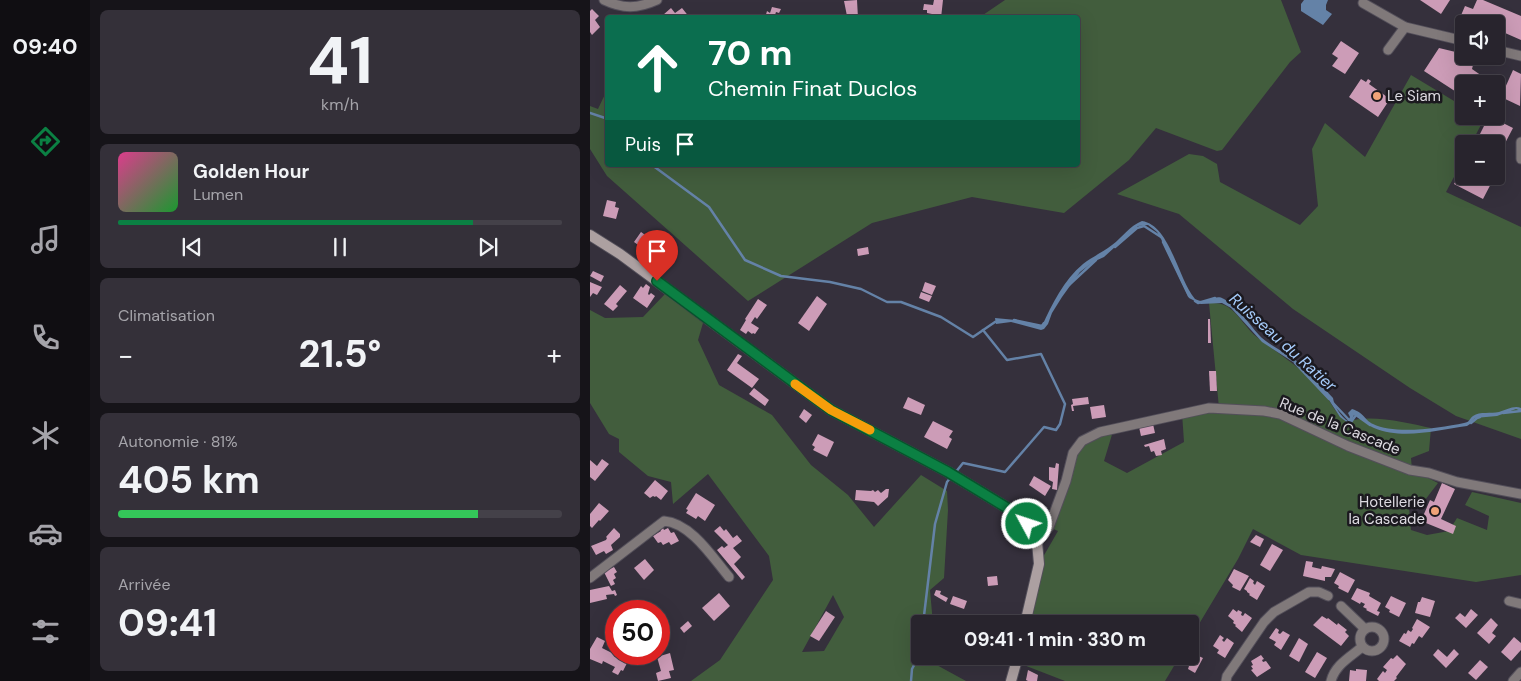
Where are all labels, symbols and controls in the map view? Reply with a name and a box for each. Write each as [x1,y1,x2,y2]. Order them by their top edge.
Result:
map controls [1455,15,1505,185]
button: sound [1455,15,1505,65]
text: 41 [307,19,373,103]
text: 70 m [708,30,792,76]
text: 09:40 [13,32,77,61]
icon: ahead [625,35,690,100]
text: Chemin Finat Duclos [708,74,917,103]
button: + [1455,75,1505,125]
place label: Le Siam [1387,86,1441,106]
marker: Le Siam [1371,90,1383,102]
text: km/h [321,94,359,115]
icon: directions [28,124,63,159]
icon: arrive [671,130,699,158]
text: Puis [625,132,661,157]
button: − [1455,135,1505,185]
text: Golden Hour [193,159,309,184]
text: Lumen [193,184,243,205]
icon: music [28,222,63,257]
pin [636,230,678,281]
icon: previous [178,233,206,261]
icon: pause [326,233,354,261]
icon: next [474,233,502,261]
icon: arrive [643,237,671,265]
water label: Ruisseau du Ratier [1225,288,1342,396]
text: Climatisation [118,305,215,326]
icon: phone [28,320,63,355]
text: 21.5° [299,329,381,379]
text: − [118,337,133,374]
text: + [547,337,562,374]
street label: Rue de la Cascade [1277,393,1403,459]
icon: climate [28,418,63,453]
text: Autonomie · 81% [118,431,238,452]
text: 405 km [118,455,260,505]
place label: Hotellerie la Cascade [1348,492,1425,529]
position arrow [1000,497,1052,549]
marker: Hotellerie la Cascade [1429,505,1441,517]
icon: car [28,516,63,551]
text: Arrivée [118,574,171,595]
text: 09:41 [118,598,217,648]
speed limit sign: 50 [605,600,670,665]
icon: filters [28,614,63,649]
text: 09:41 · 1 min · 330 m [964,627,1146,652]

